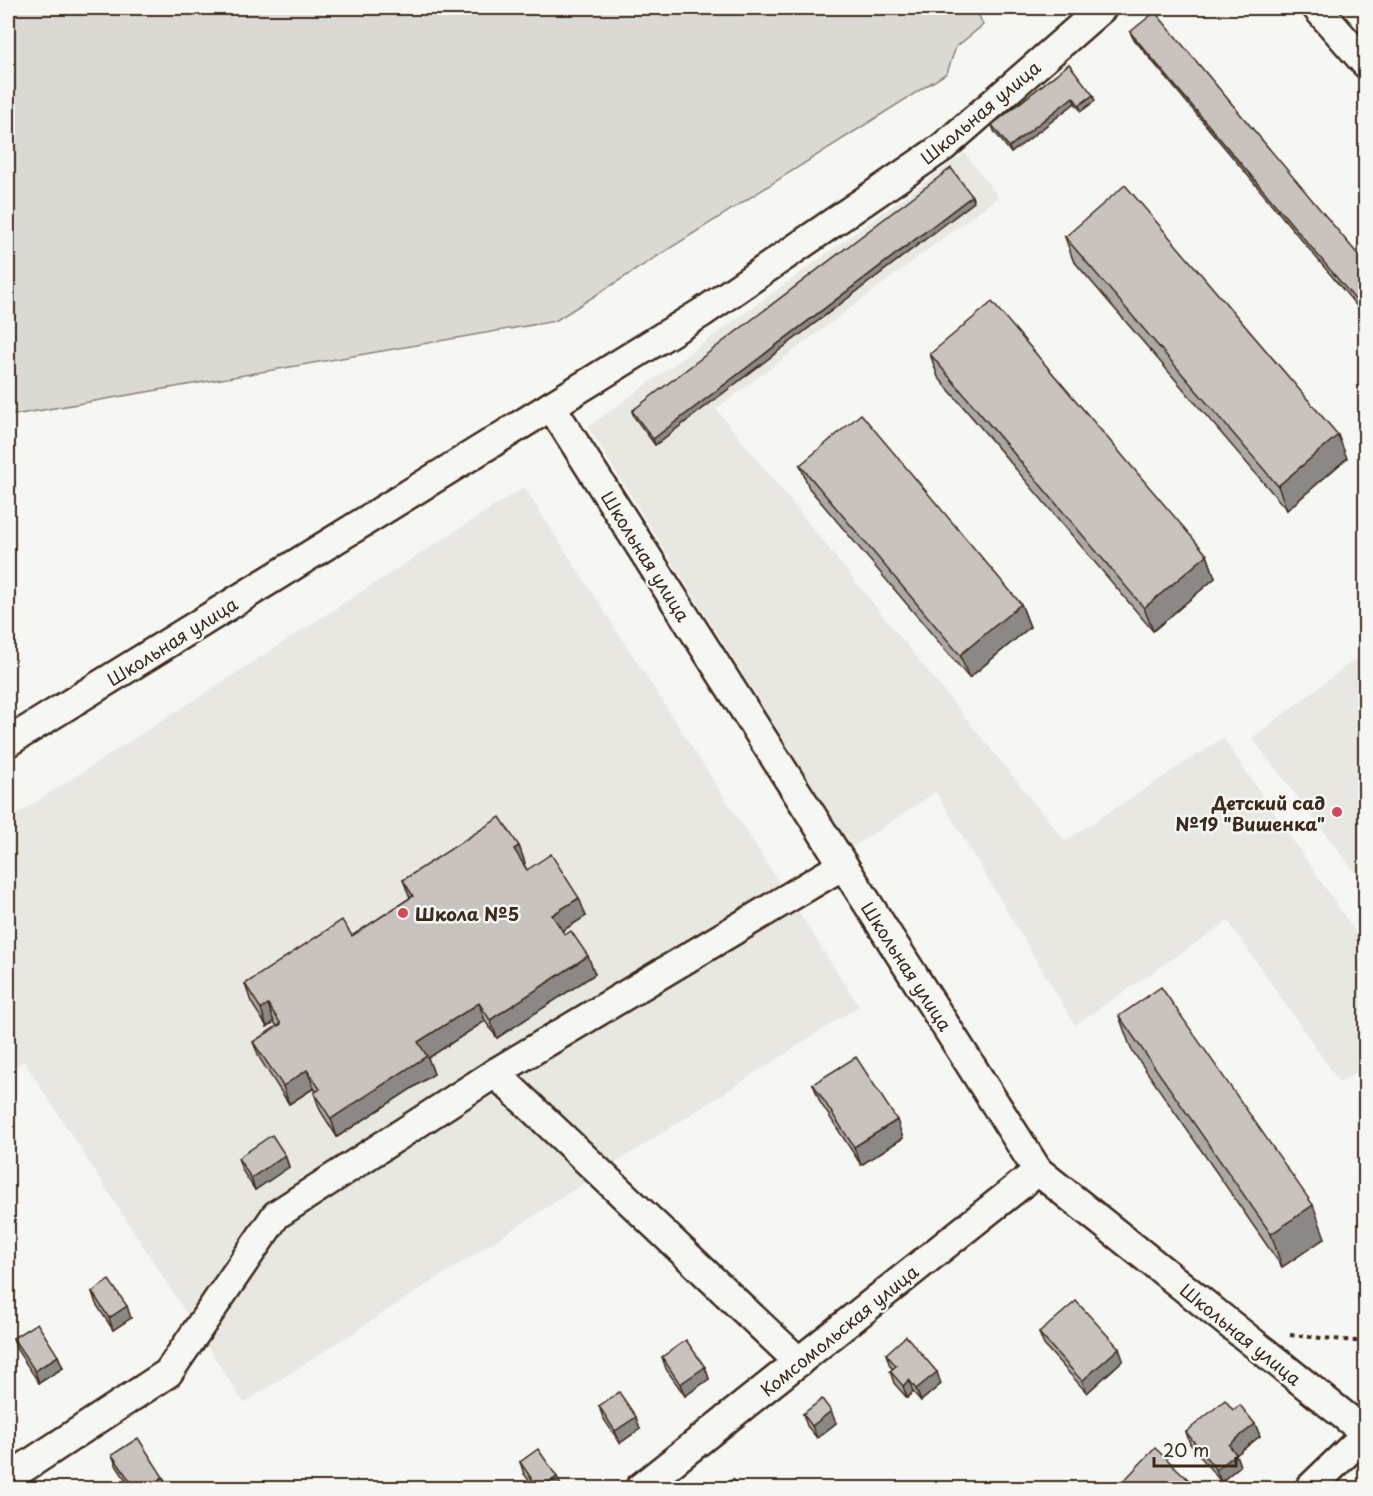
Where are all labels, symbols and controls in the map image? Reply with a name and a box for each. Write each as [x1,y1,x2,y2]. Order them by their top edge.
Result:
street label: Школьная улица [914,53,1046,170]
street label: Школьная улица [595,485,697,627]
street label: Школьная улица [101,590,243,692]
place label: Детский сад №19 "Вишенка" [1175,789,1325,837]
marker: Детский сад №19 "Вишенка" [1330,805,1344,819]
street label: Школьная улица [855,896,959,1037]
place label: Школа №5 [415,900,519,927]
marker: Школа №5 [396,906,410,920]
street label: Комсомольская улица [754,1257,924,1402]
street label: Школьная улица [1174,1276,1308,1392]
scale bar [1154,1430,1236,1468]
text: 20 m [1163,1436,1209,1463]

